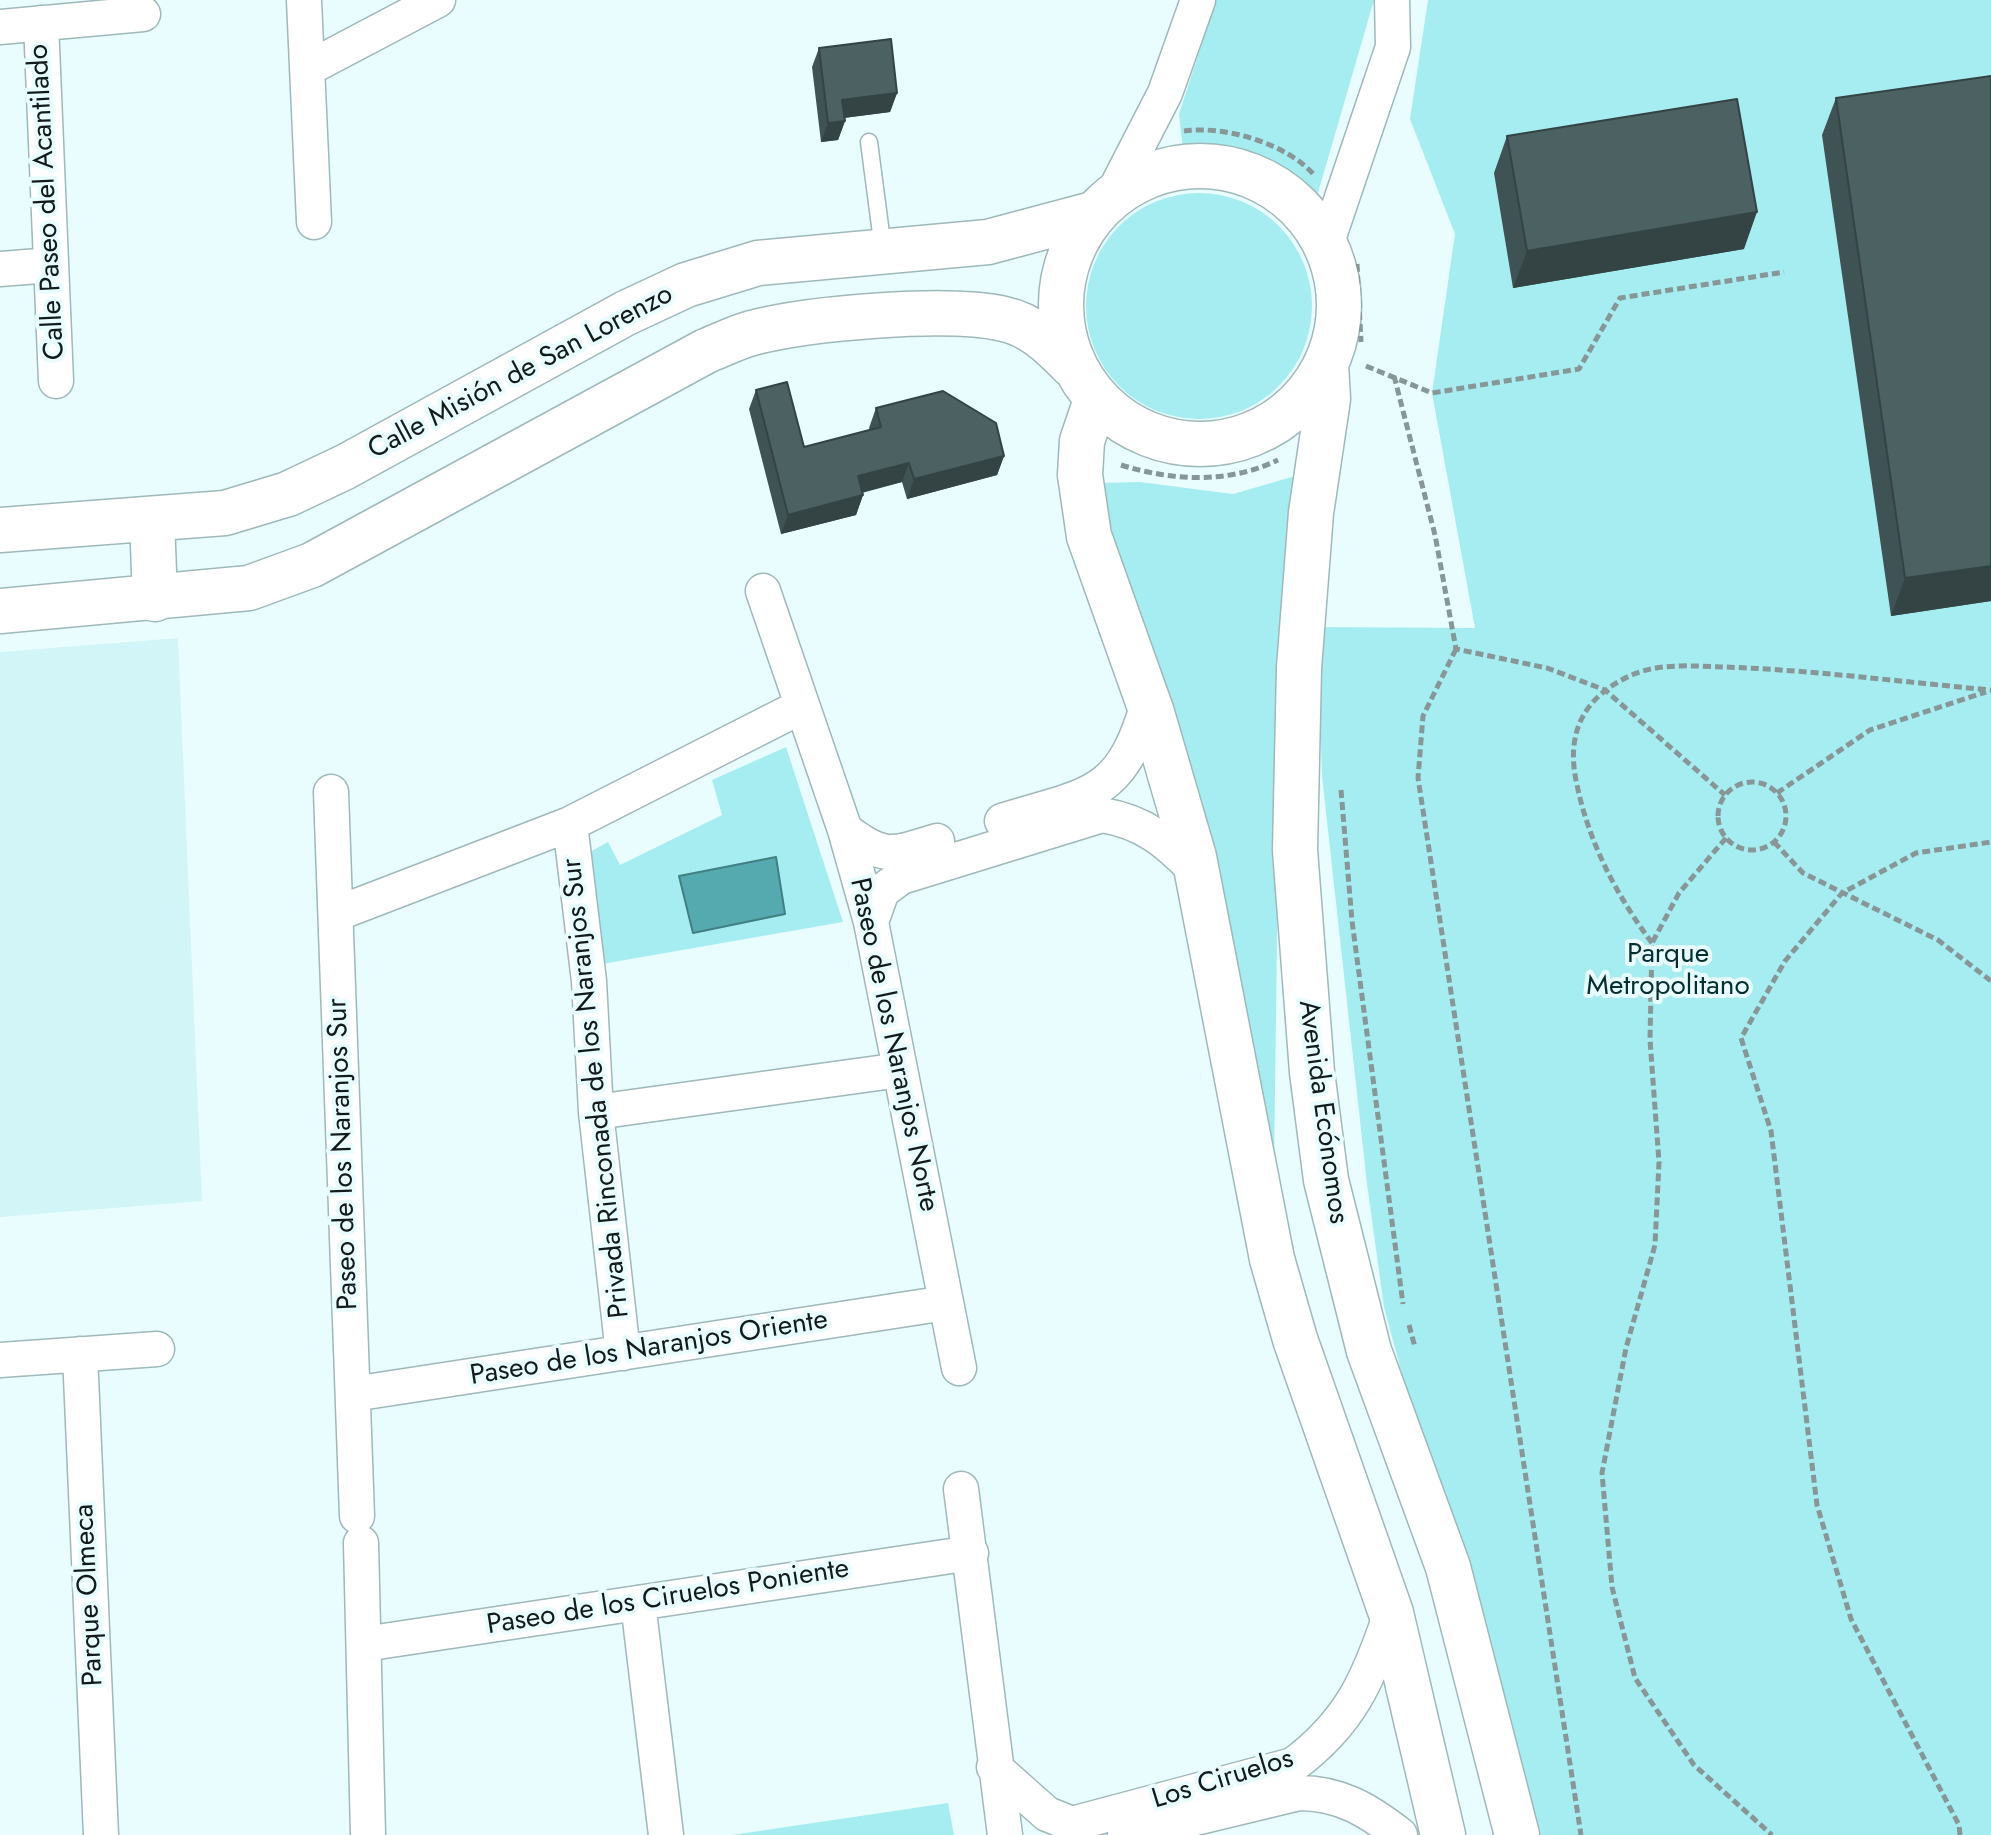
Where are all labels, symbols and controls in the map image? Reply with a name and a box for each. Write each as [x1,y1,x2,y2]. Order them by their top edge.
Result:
street label: Calle Paseo del Acantilado [23,43,73,361]
street label: Calle Misión de San Lorenzo [363,278,679,468]
street label: Privada Rinconada de los Naranjos Sur [556,856,638,1320]
street label: Paseo de los Naranjos Norte [841,875,945,1215]
park label: Parque Metropolitano [1586,938,1750,1004]
street label: Paseo de los Naranjos Sur [322,997,366,1311]
street label: Avenida Ecónomos [1290,998,1354,1226]
street label: Paseo de los Naranjos Oriente [468,1304,830,1394]
street label: Parque Olmeca [68,1503,112,1687]
street label: Paseo de los Ciruelos Poniente [485,1553,851,1643]
street label: Los Ciruelos [1148,1743,1298,1817]

